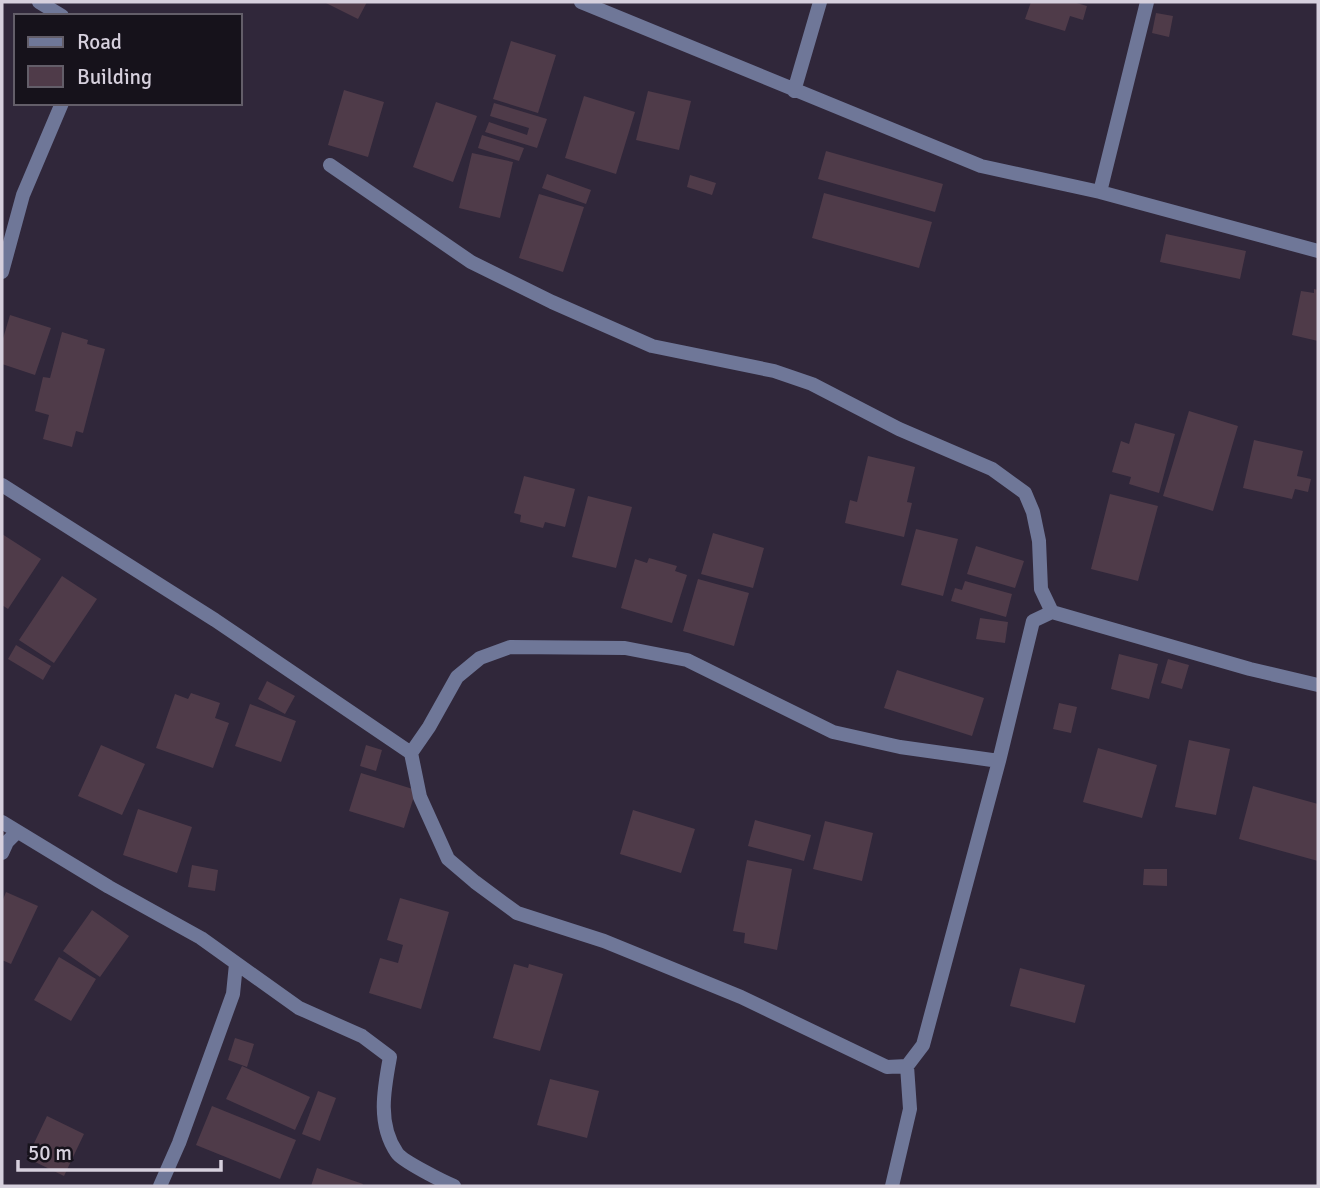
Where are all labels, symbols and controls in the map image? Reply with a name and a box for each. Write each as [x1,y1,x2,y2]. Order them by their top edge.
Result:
legend [14,14,242,105]
text: Road [77,29,122,55]
text: Building [77,64,152,90]
scale bar [18,1128,220,1172]
text: 50 m [28,1140,72,1166]

